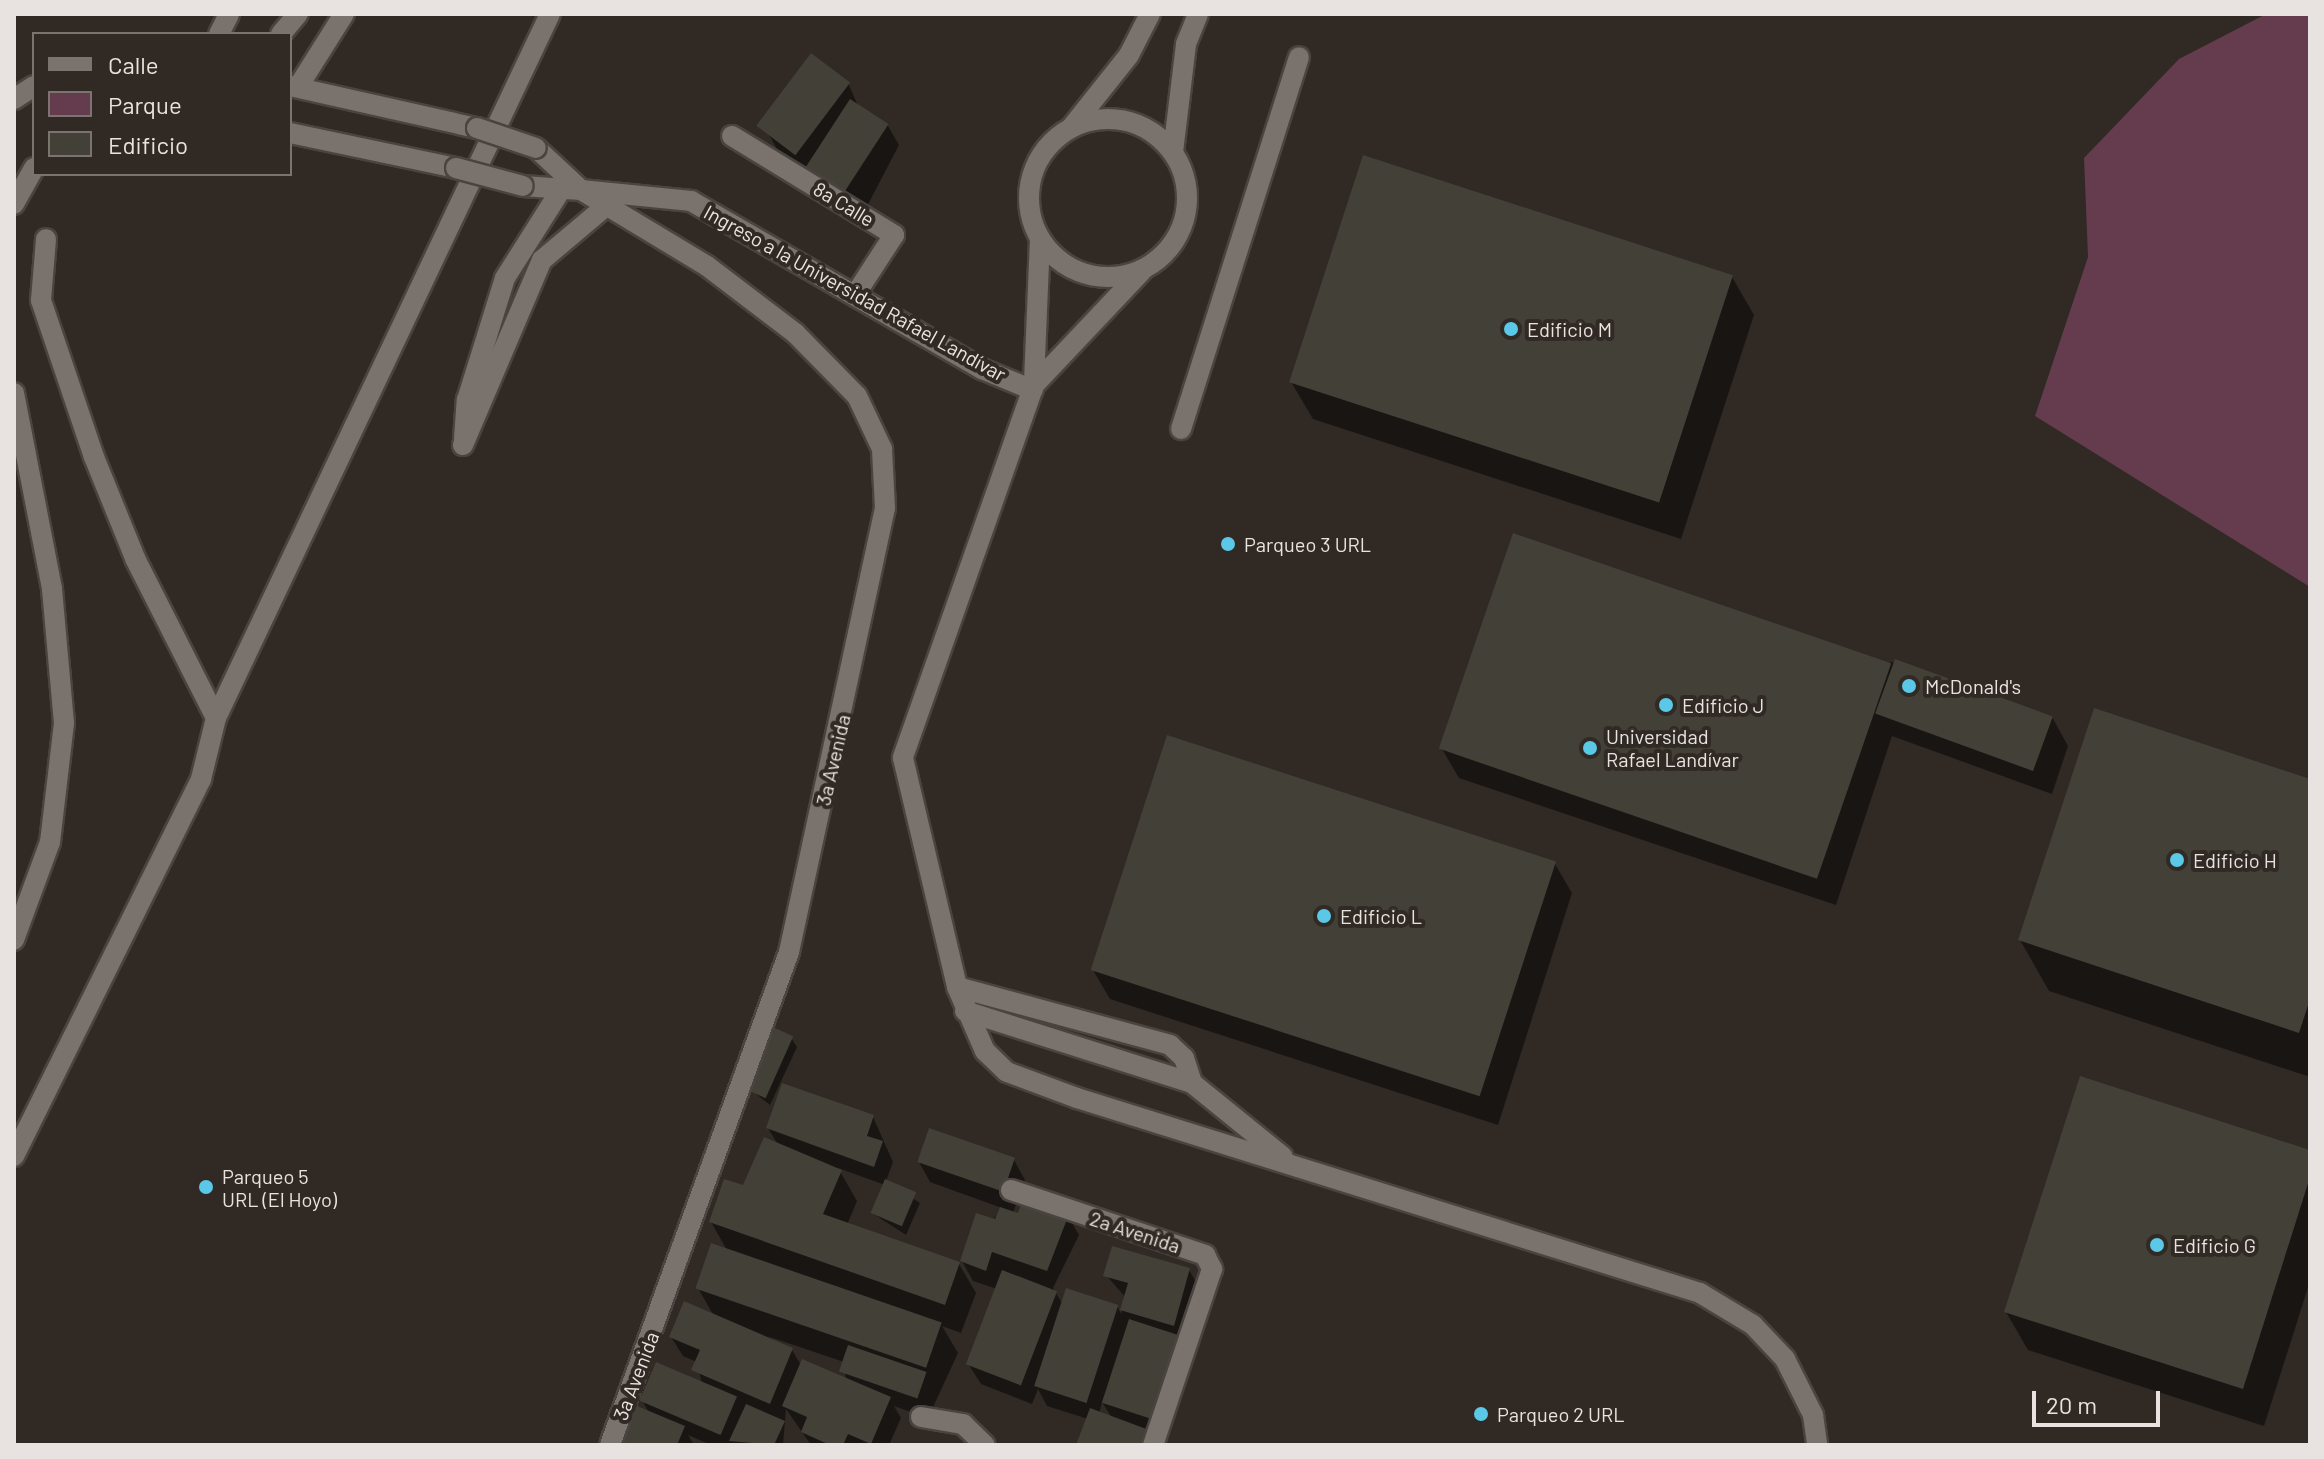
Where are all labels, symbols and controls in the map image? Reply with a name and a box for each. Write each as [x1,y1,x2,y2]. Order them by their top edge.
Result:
legend [32,32,292,176]
text: Calle [108,50,159,79]
text: Parque [108,90,182,119]
text: Edificio [108,130,188,159]
street label: 8a Calle [809,177,879,231]
street label: Ingreso a la Universidad Rafael Landívar [700,200,1010,386]
place label: Edificio M [1527,317,1612,341]
marker: Edificio M [1502,320,1520,338]
place label: Parqueo 3 URL [1244,532,1371,556]
marker: Parqueo 3 URL [1219,535,1237,553]
place label: McDonald's [1925,674,2021,698]
marker: McDonald's [1900,677,1918,695]
place label: Edificio J [1682,693,1764,717]
marker: Edificio J [1657,696,1675,714]
street label: 3a Avenida [811,712,855,808]
place label: Universidad Rafael Landívar [1606,724,1739,771]
marker: Universidad Rafael Landívar [1581,739,1599,757]
place label: Edificio H [2193,848,2277,872]
marker: Edificio H [2168,851,2186,869]
place label: Edificio L [1340,904,1422,928]
marker: Edificio L [1315,907,1333,925]
place label: Parqueo 5 URL (El Hoyo) [222,1164,337,1211]
marker: Parqueo 5 URL (El Hoyo) [197,1178,215,1196]
street label: 2a Avenida [1087,1206,1183,1258]
place label: Edificio G [2173,1233,2256,1257]
marker: Edificio G [2148,1236,2166,1254]
street label: 3a Avenida [608,1328,664,1424]
scale bar [2036,1375,2164,1425]
text: 20 m [2046,1390,2097,1419]
place label: Parqueo 2 URL [1497,1402,1625,1426]
marker: Parqueo 2 URL [1472,1405,1490,1423]

